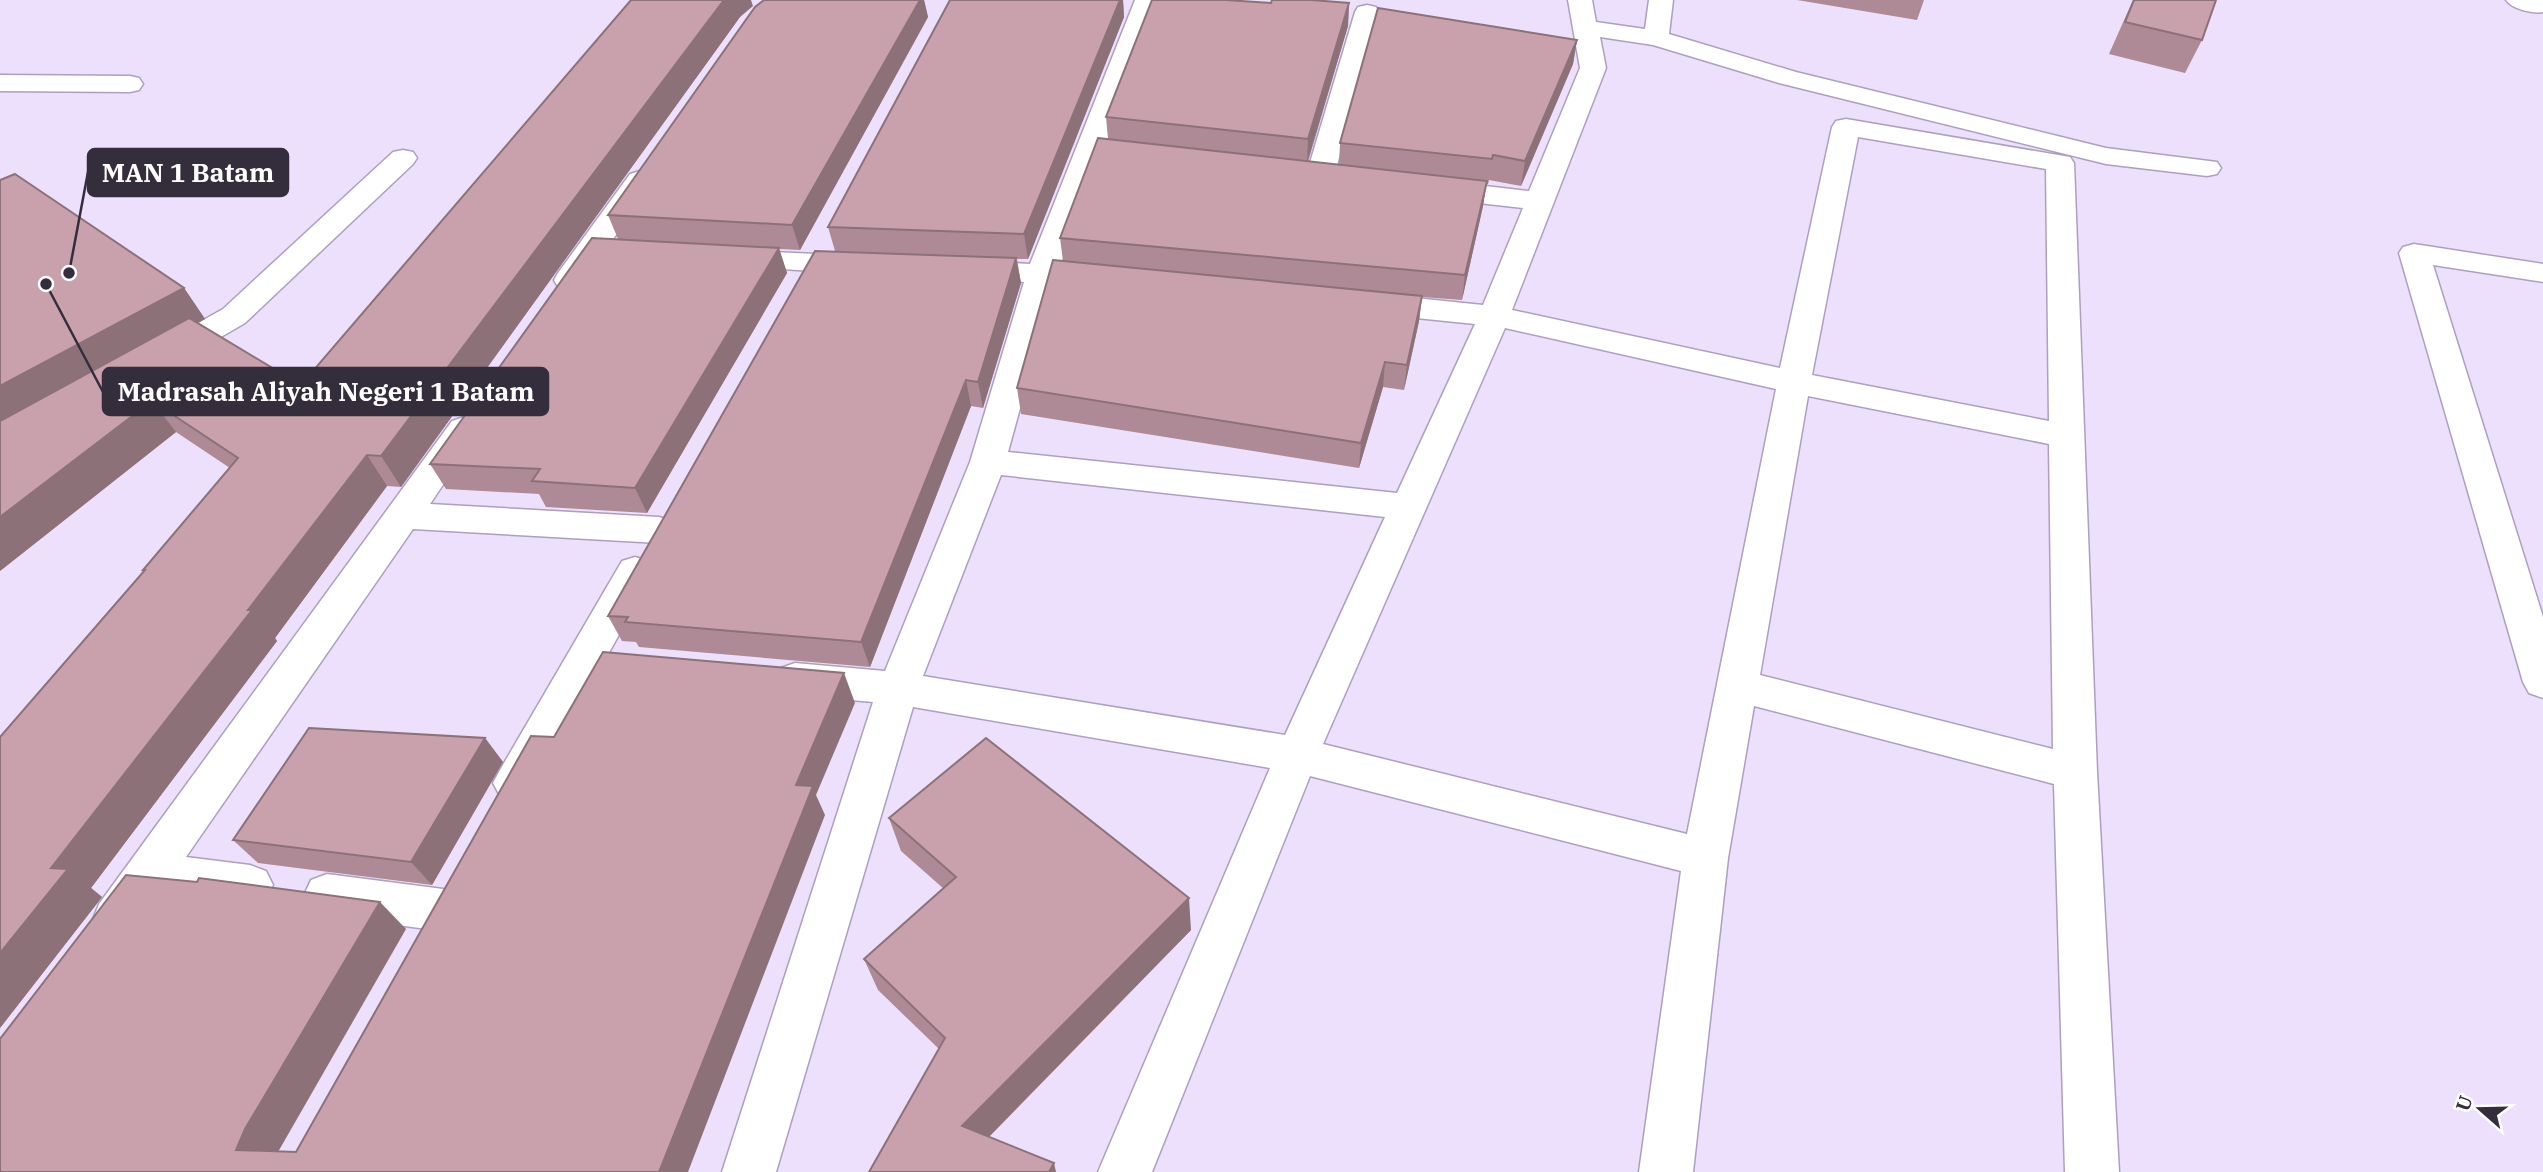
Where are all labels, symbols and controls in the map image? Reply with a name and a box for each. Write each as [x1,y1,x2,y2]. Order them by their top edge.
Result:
callout: MAN 1 Batam [88,149,288,196]
text: MAN 1 Batam [102,155,274,189]
callout: Madrasah Aliyah Negeri 1 Batam [103,368,548,415]
text: Madrasah Aliyah Negeri 1 Batam [117,374,535,408]
north arrow [2445,1074,2515,1144]
text: U [2450,1092,2478,1114]

